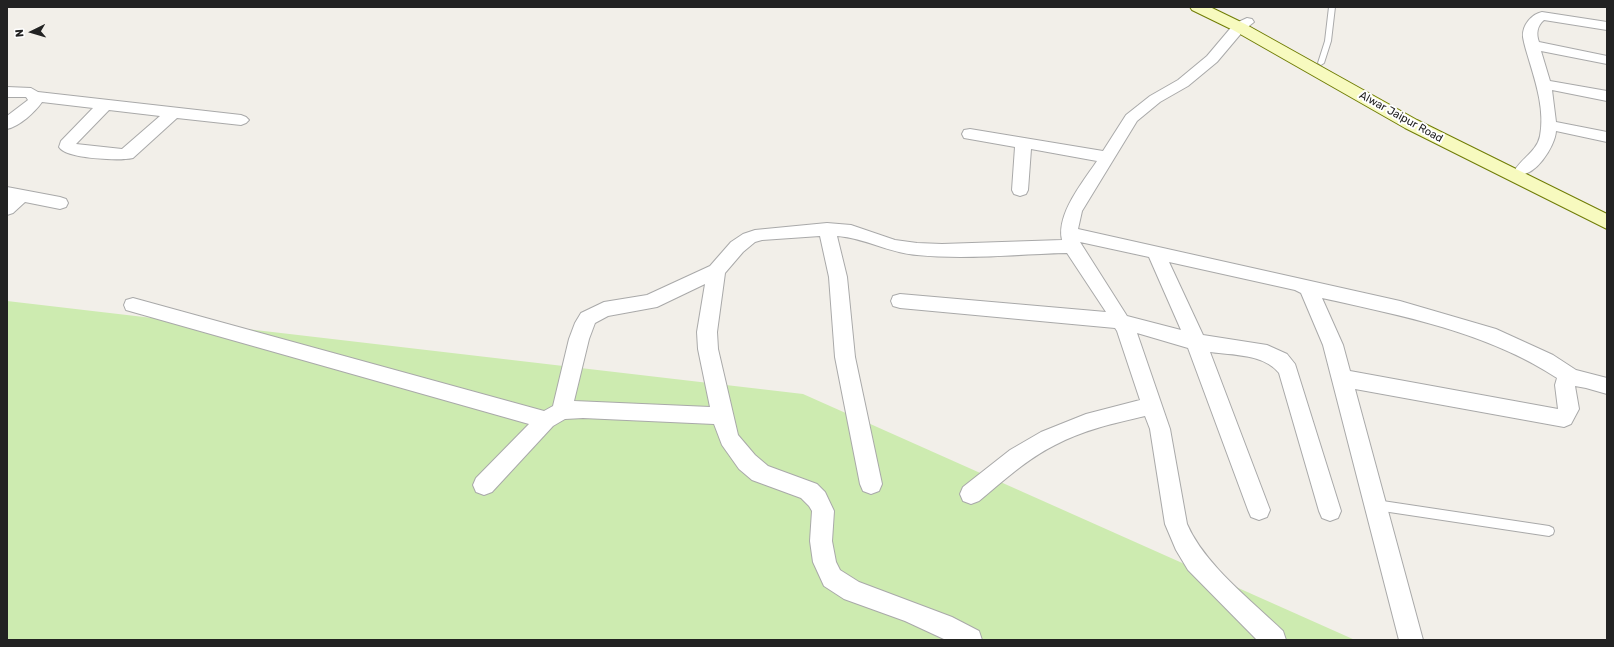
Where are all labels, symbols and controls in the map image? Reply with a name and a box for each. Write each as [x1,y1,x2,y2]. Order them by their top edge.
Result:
north arrow [12,12,52,52]
text: N [13,29,26,38]
street label: Alwar Jaipur Road [1357,89,1445,145]

